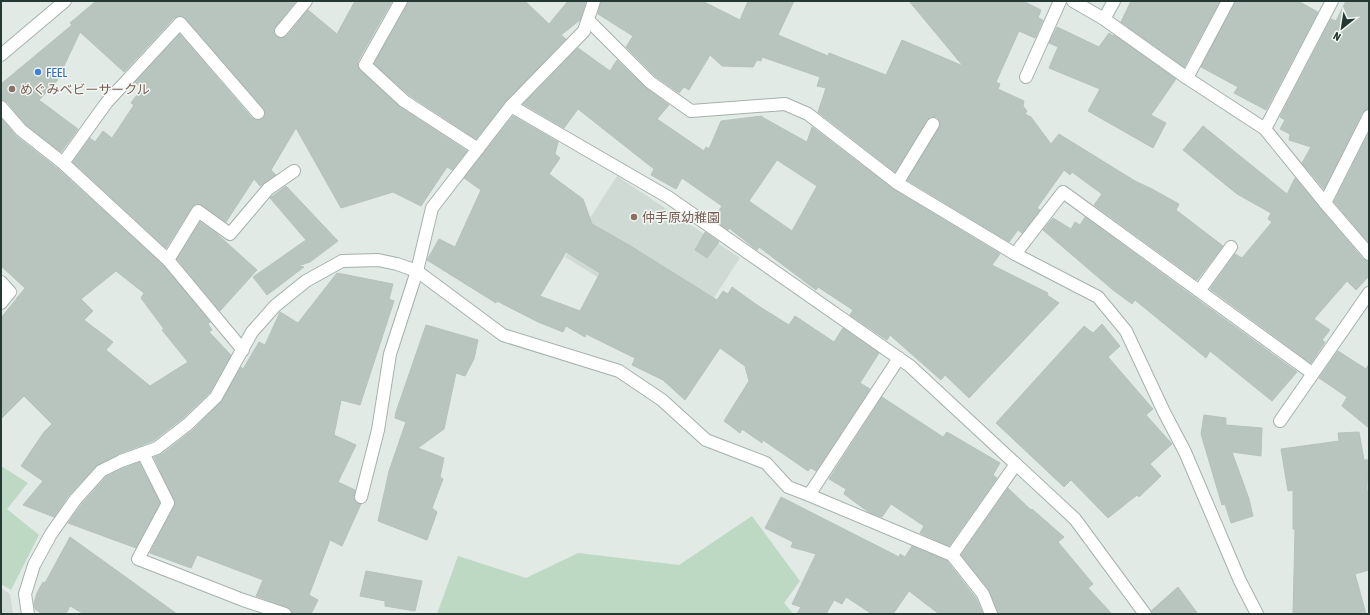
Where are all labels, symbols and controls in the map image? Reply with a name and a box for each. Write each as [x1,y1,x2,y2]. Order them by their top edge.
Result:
north arrow [1322,8,1362,48]
text: N [1331,30,1343,43]
place label: FEEL [46,65,67,80]
marker: FEEL [33,67,43,77]
place label: めぐみベビーサークル [20,82,150,97]
marker: めぐみベビーサークル [7,84,17,94]
place label: 仲手原幼稚園 [642,210,720,225]
marker: 仲手原幼稚園 [629,212,639,222]

